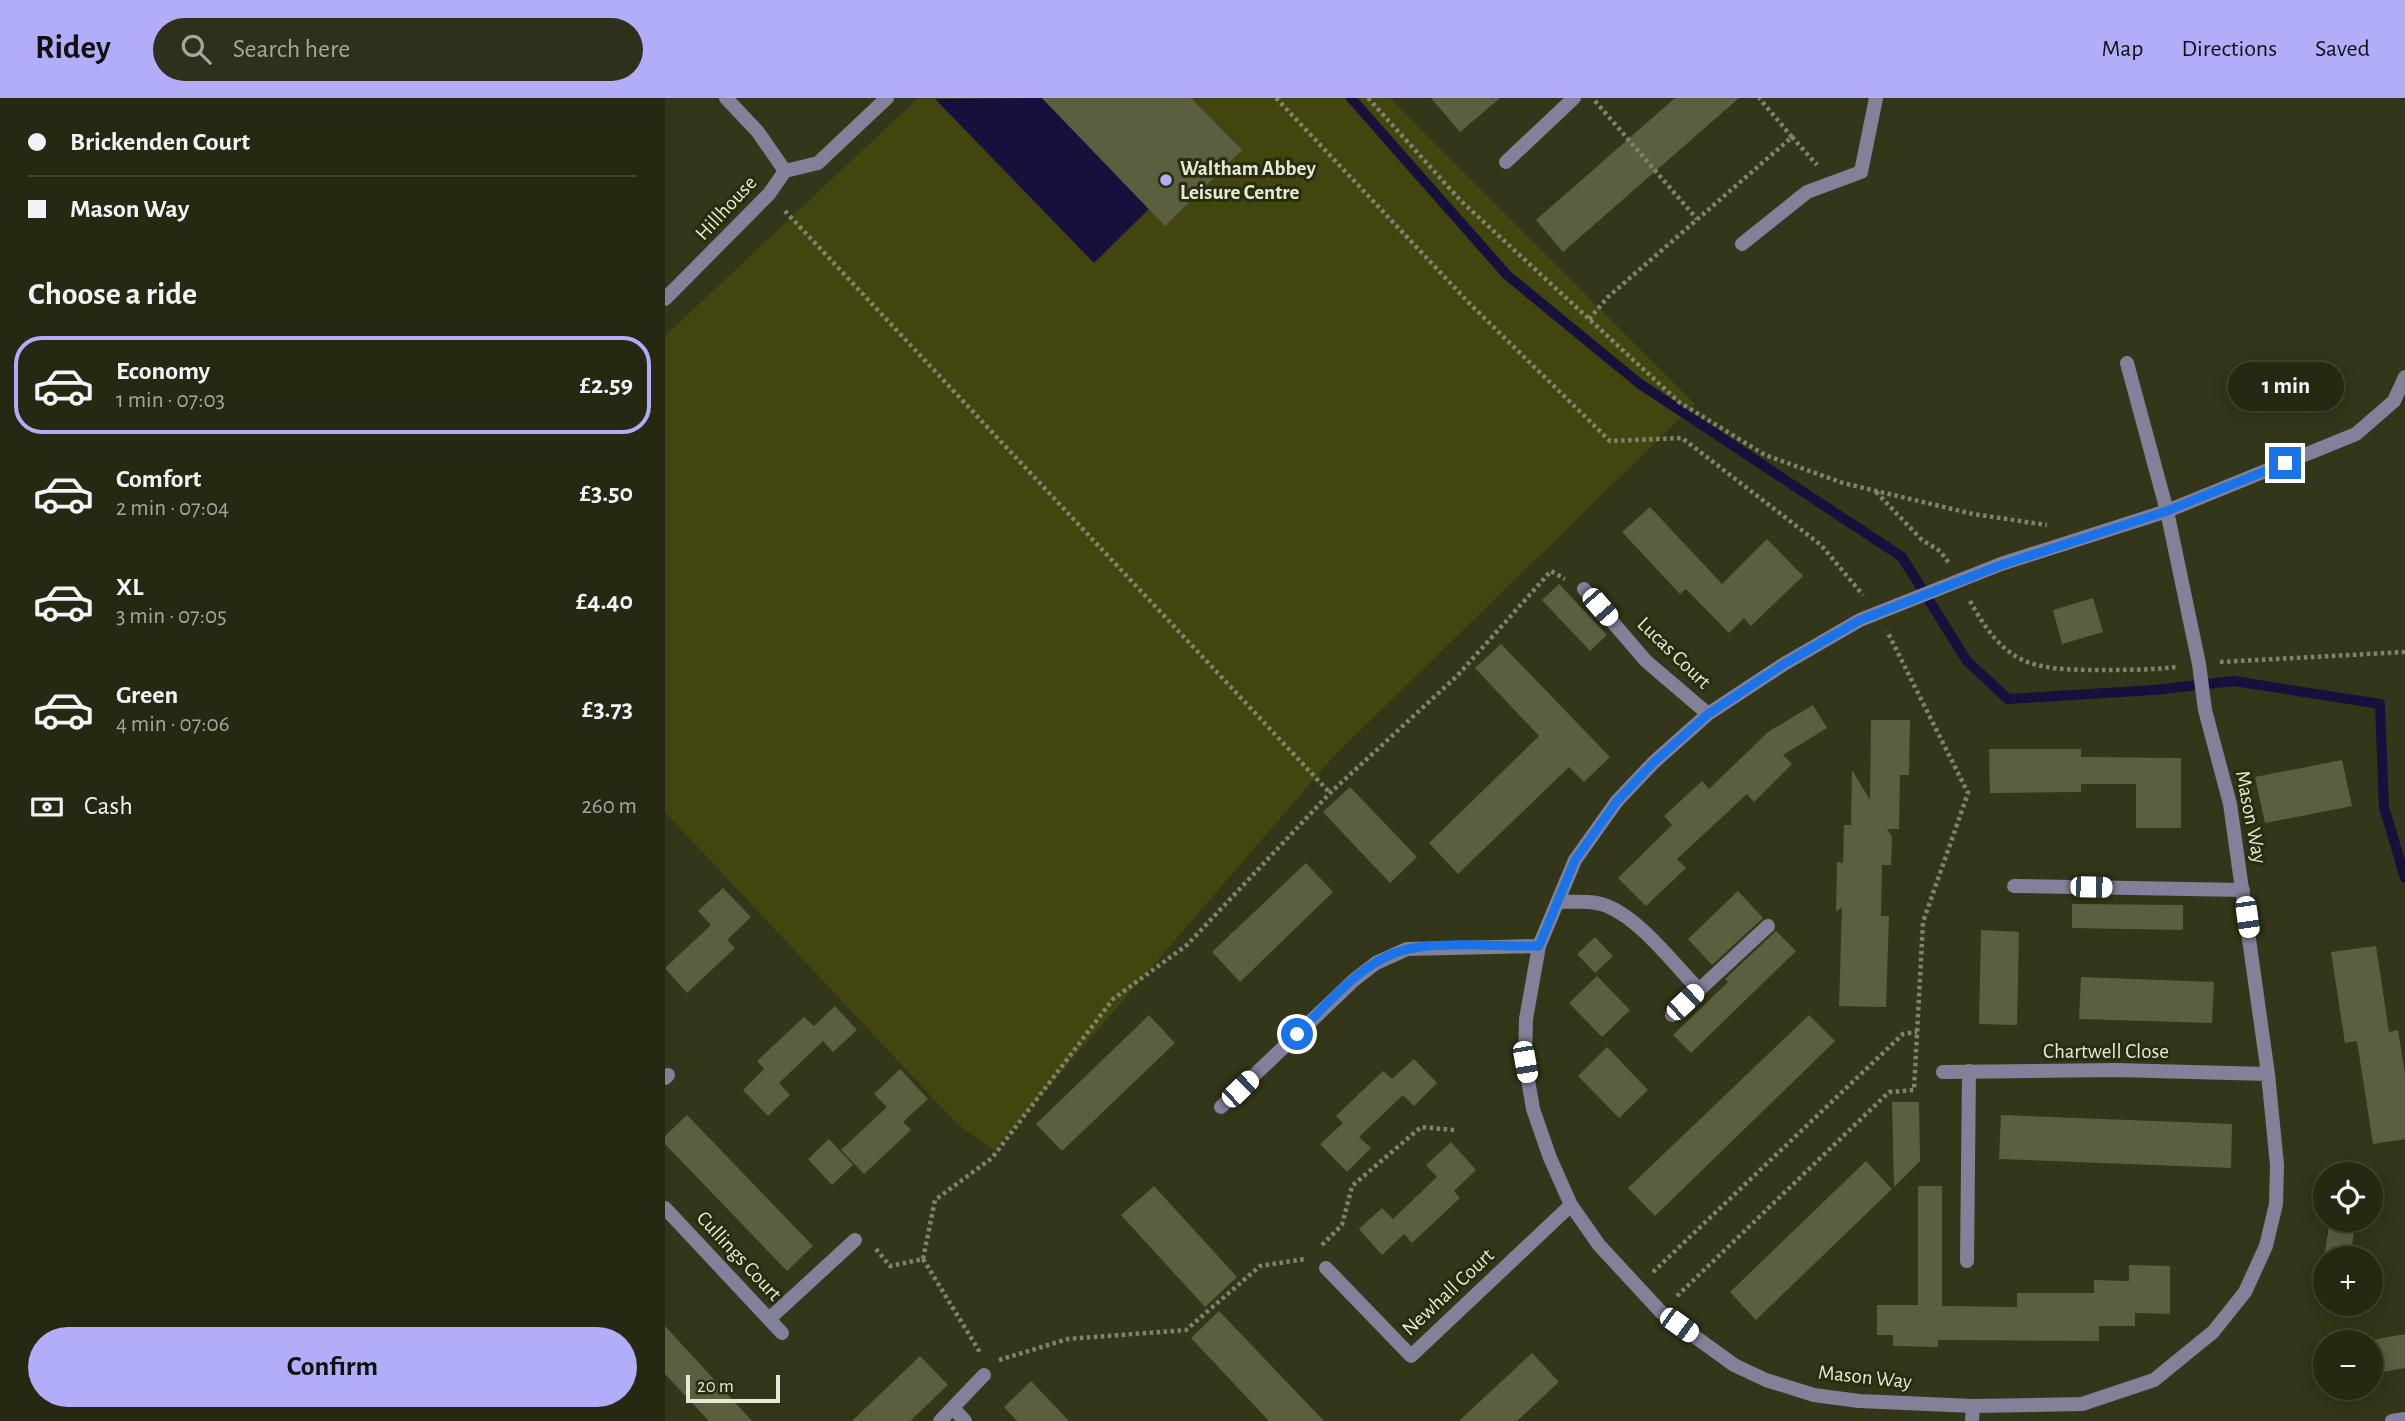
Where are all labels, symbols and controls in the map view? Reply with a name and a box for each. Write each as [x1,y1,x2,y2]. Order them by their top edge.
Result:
search box [153,18,643,81]
icon: search [177,30,215,68]
text: Ridey [35,32,111,65]
text: Search here [233,36,350,62]
text: Map [2101,37,2143,61]
text: Directions [2181,37,2277,61]
text: Saved [2315,37,2370,61]
text: Brickenden Court [70,129,250,155]
place label: Waltham Abbey Leisure Centre [1180,158,1316,203]
street label: Hillhouse [691,172,761,244]
marker: Waltham Abbey Leisure Centre [1158,172,1174,188]
text: Mason Way [70,196,189,222]
text: Choose a ride [28,278,197,310]
icon: car [32,354,95,417]
text: Economy [116,358,210,384]
callout: 1 min [2227,362,2343,410]
text: £2.59 [579,372,633,398]
text: 1 min [2262,375,2310,398]
text: 1 min · 07:03 [116,389,225,412]
route end [2269,447,2301,479]
icon: car [32,462,95,525]
text: Comfort [116,466,201,492]
text: £3.50 [579,480,633,506]
text: 2 min · 07:04 [116,497,229,520]
icon: car [32,570,95,633]
text: XL [116,574,143,600]
car [1579,584,1622,630]
text: £4.40 [576,588,633,614]
text: 3 min · 07:05 [116,605,227,628]
street label: Lucas Court [1633,613,1715,693]
icon: car [32,678,95,741]
text: Green [116,682,178,708]
text: £3.73 [582,696,633,722]
text: 4 min · 07:06 [116,713,230,736]
street label: Mason Way [2232,769,2270,865]
icon: cash [28,788,66,826]
text: Cash [84,793,133,819]
text: 260 m [581,795,637,818]
car [2070,876,2113,898]
car [2234,895,2261,939]
car [1663,980,1708,1024]
route start [1281,1018,1313,1050]
car [1512,1039,1539,1085]
street label: Chartwell Close [2043,1041,2169,1062]
car [1218,1067,1263,1111]
map controls [2313,1162,2383,1400]
button: locate [2313,1162,2383,1232]
street label: Cullings Court [692,1207,786,1305]
street label: Newhall Court [1398,1244,1498,1340]
button: + [2313,1246,2383,1316]
car [1656,1304,1703,1346]
button: Confirm [28,1327,637,1407]
button: − [2313,1330,2383,1400]
street label: Mason Way [1817,1362,1913,1392]
scale bar [686,1372,781,1404]
text: 20 m [697,1377,734,1396]

